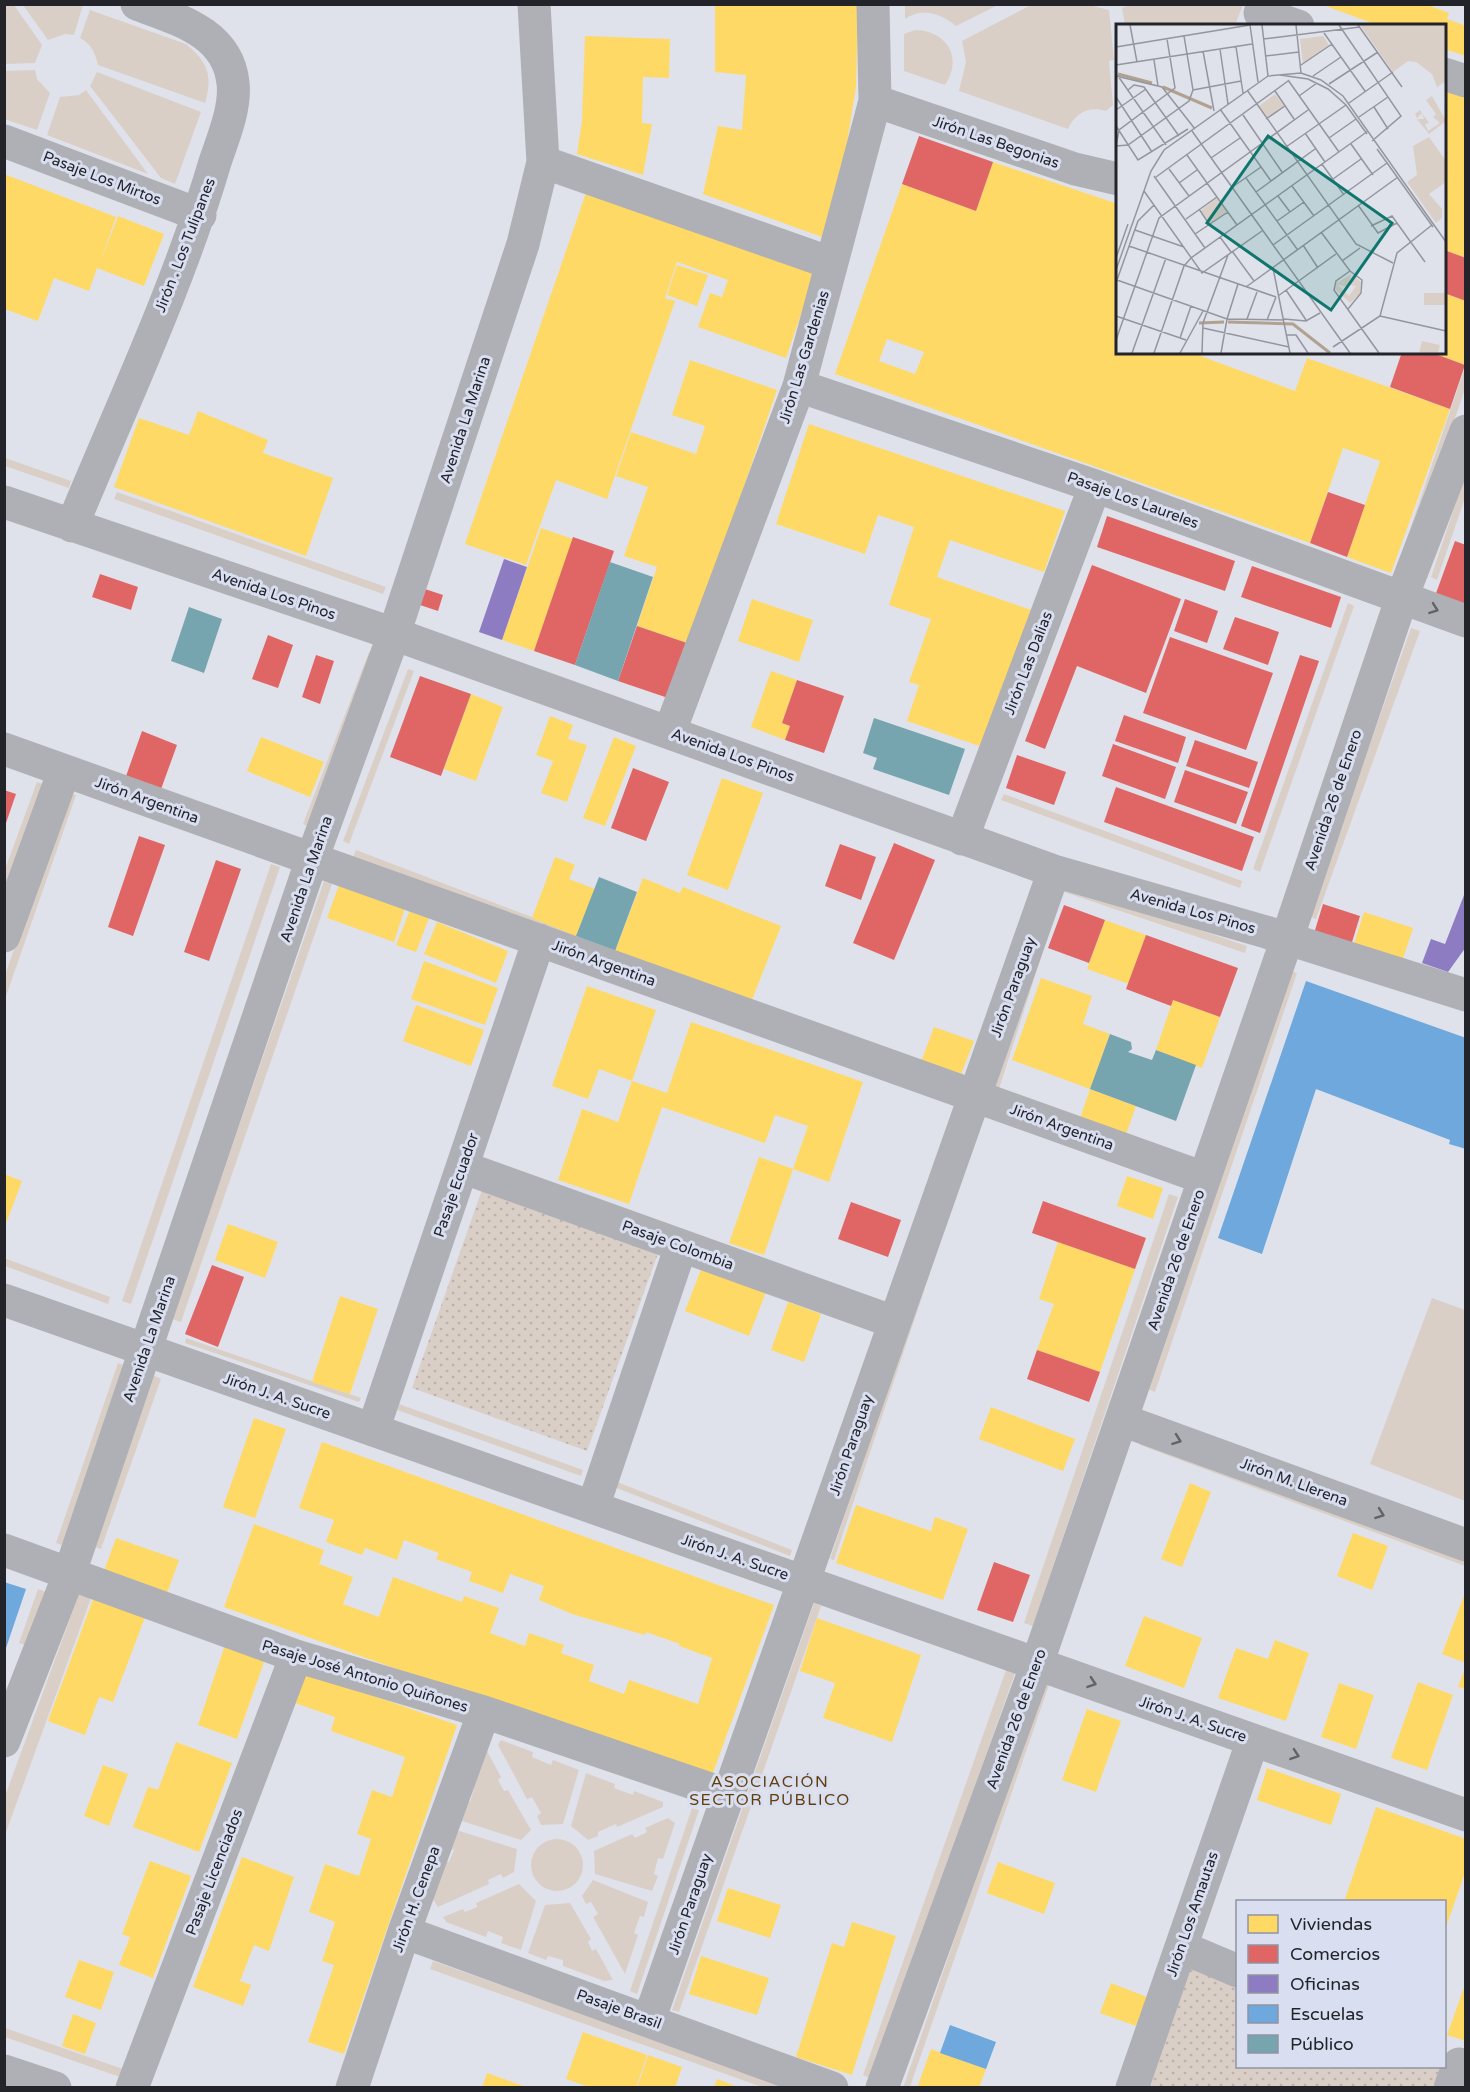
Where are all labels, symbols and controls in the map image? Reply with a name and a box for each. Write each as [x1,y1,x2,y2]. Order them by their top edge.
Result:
inset map [1116,24,1446,354]
street label: Jirón Las Begonias [930,112,1062,172]
street label: Pasaje Los Mirtos [41,147,163,209]
street label: Jirón . Los Tulipanes [151,175,219,315]
street label: Jirón Las Gardenias [775,288,833,426]
street label: Avenida La Marina [436,354,494,486]
street label: Pasaje Los Laureles [1065,468,1201,532]
street label: Avenida Los Pinos [210,564,338,624]
one-way arrow [1428,602,1439,614]
street label: Jirón Las Dalias [1000,609,1056,717]
street label: Avenida Los Pinos [669,724,797,786]
street label: Avenida 26 de Enero [1300,727,1366,873]
street label: Jirón Argentina [93,773,201,827]
street label: Avenida La Marina [276,813,336,945]
street label: Avenida Los Pinos [1128,884,1258,938]
street label: Jirón Paraguay [986,934,1040,1040]
street label: Jirón Argentina [550,936,658,990]
street label: Jirón Argentina [1008,1100,1116,1154]
street label: Pasaje Ecuador [430,1130,482,1240]
street label: Avenida 26 de Enero [1143,1187,1209,1333]
street label: Pasaje Colombia [620,1216,736,1274]
street label: Avenida La Marina [119,1273,179,1405]
street label: Jirón J. A. Sucre [221,1369,333,1423]
street label: Jirón Paraguay [825,1392,877,1498]
one-way arrow [1171,1433,1182,1446]
street label: Jirón M. Llerena [1238,1454,1350,1510]
one-way arrow [1374,1506,1385,1519]
street label: Jirón J. A. Sucre [679,1530,791,1584]
street label: Pasaje José Antonio Quiñones [260,1636,470,1716]
street label: Avenida 26 de Enero [982,1646,1050,1792]
one-way arrow [1086,1675,1097,1688]
street label: Jirón J. A. Sucre [1137,1692,1249,1746]
one-way arrow [1290,1747,1300,1760]
district label: ASOCIACIÓN SECTOR PÚBLICO [689,1772,851,1810]
street label: Pasaje Licenciados [182,1806,246,1938]
street label: Jirón H. Cenepa [388,1843,444,1955]
street label: Jirón Los Amautas [1162,1849,1222,1979]
street label: Jirón Paraguay [664,1851,716,1957]
legend [1236,1900,1446,2068]
text: Viviendas [1290,1913,1372,1935]
text: Comercios [1290,1943,1380,1965]
text: Oficinas [1290,1973,1360,1995]
street label: Pasaje Brasil [574,1985,664,2033]
text: Escuelas [1290,2003,1364,2025]
text: Público [1290,2033,1354,2055]

